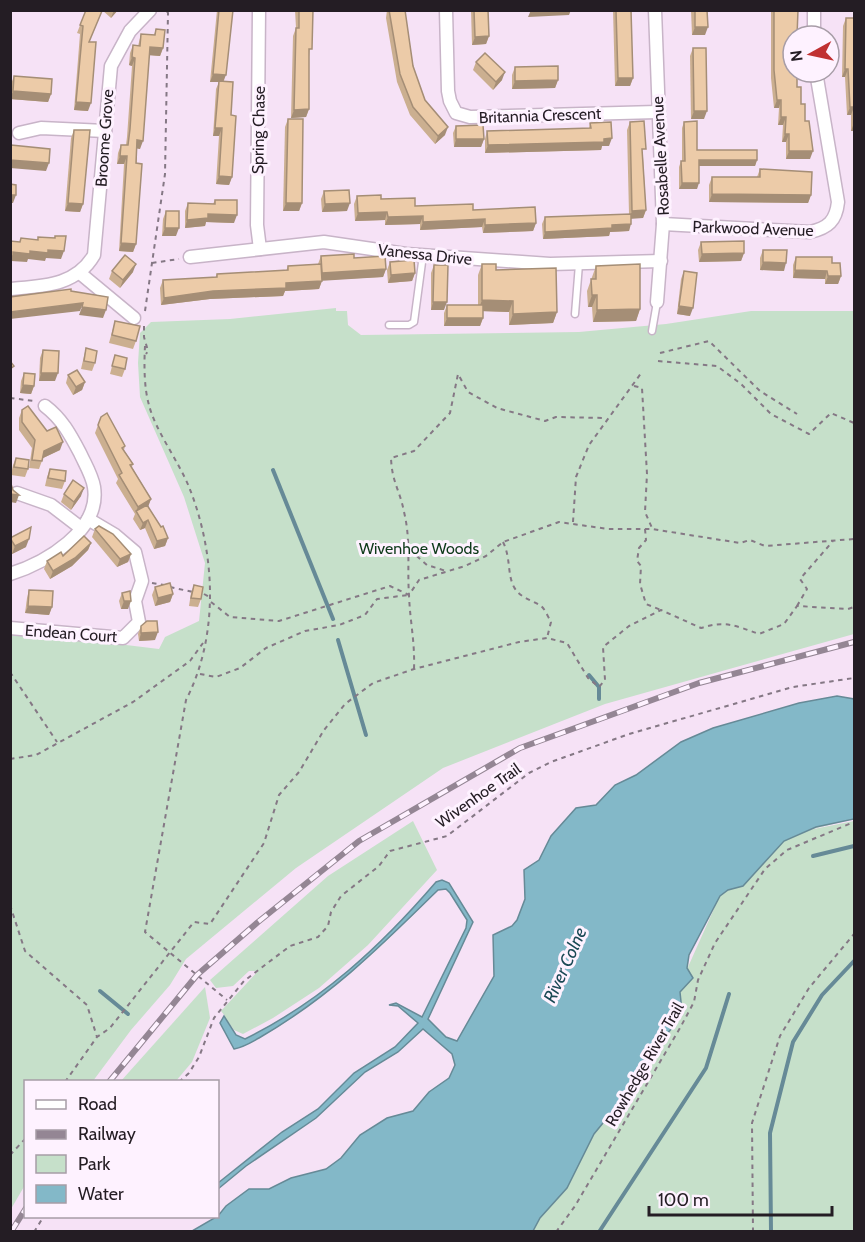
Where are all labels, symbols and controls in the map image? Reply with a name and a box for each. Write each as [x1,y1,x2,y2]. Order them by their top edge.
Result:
north arrow [781,24,841,84]
text: N [786,49,807,63]
street label: Spring Chase [248,86,269,174]
street label: Broome Grove [92,89,117,187]
street label: Rosabelle Avenue [648,96,673,216]
street label: Britannia Crescent [478,104,602,127]
street label: Parkwood Avenue [692,217,814,240]
street label: Vanessa Drive [377,240,473,269]
park label: Wivenhoe Woods [359,539,479,558]
street label: Endean Court [24,621,118,646]
street label: Wivenhoe Trail [432,759,525,832]
water label: River Colne [539,924,591,1006]
street label: Rowhedge River Trail [601,999,688,1129]
legend [24,1080,219,1218]
text: Road [78,1093,117,1115]
text: Railway [78,1123,136,1145]
text: Park [78,1153,111,1175]
scale bar [649,1179,832,1217]
text: Water [78,1183,124,1205]
text: 100 m [658,1189,709,1211]

